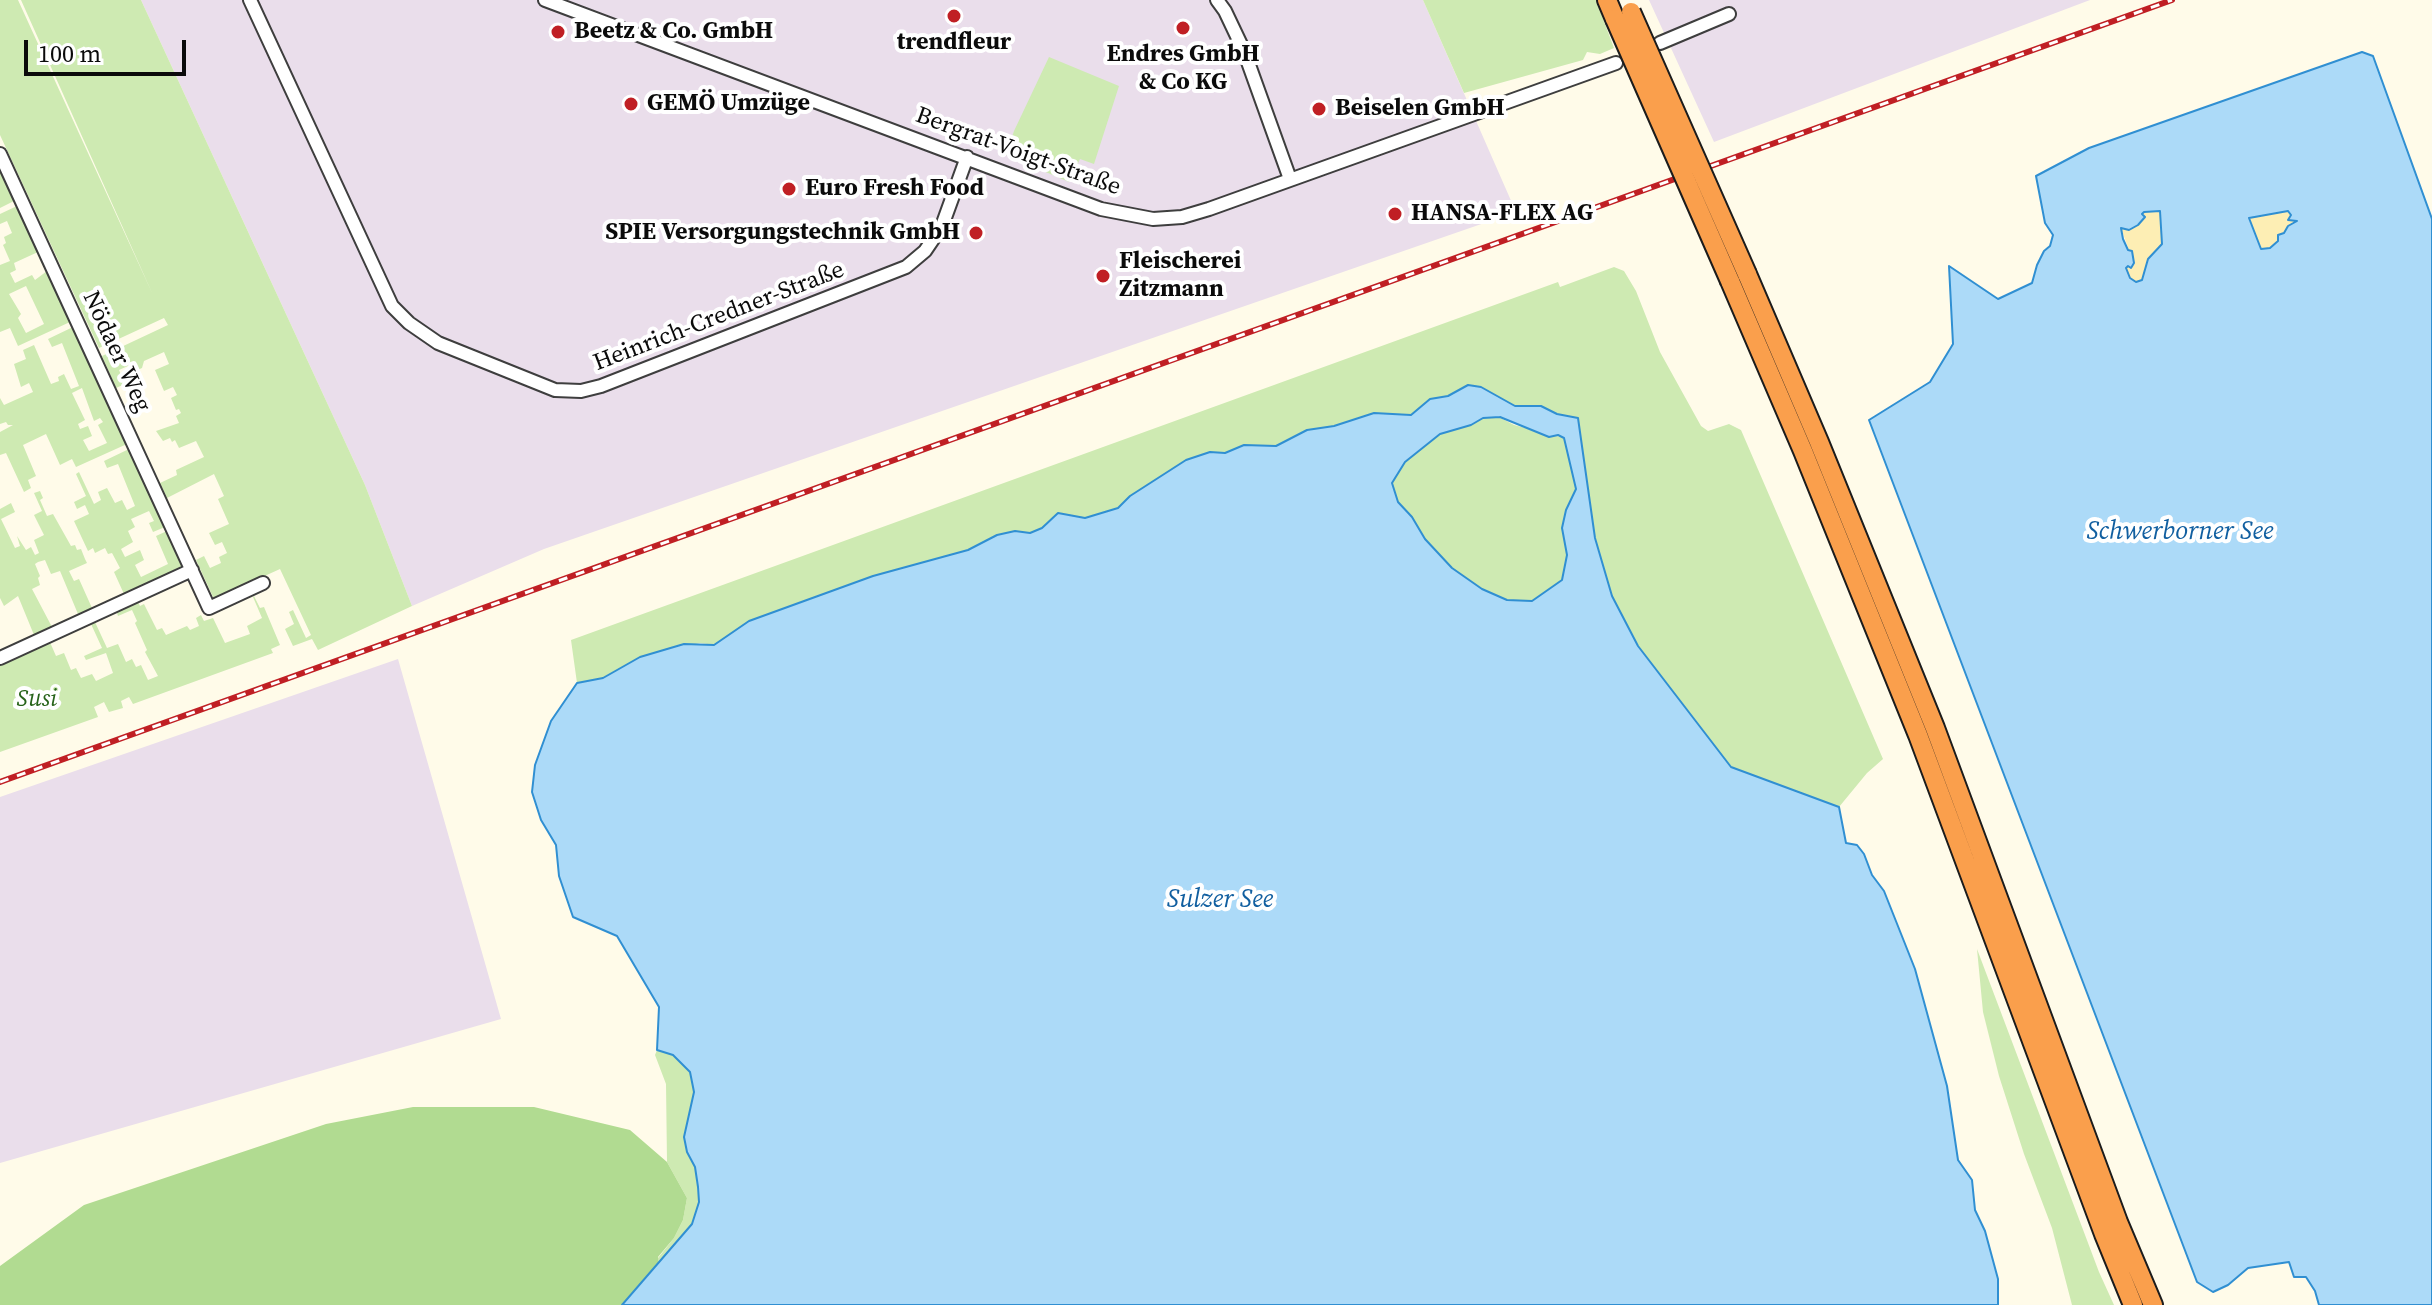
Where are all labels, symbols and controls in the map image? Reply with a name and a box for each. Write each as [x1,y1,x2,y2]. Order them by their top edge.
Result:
marker: trendfleur [945,7,963,25]
place label: Beetz & Co. GmbH [574,18,773,46]
marker: Endres GmbH & Co KG [1174,19,1192,37]
marker: Beetz & Co. GmbH [549,23,567,41]
scale bar [28,24,190,74]
place label: trendfleur [897,29,1011,57]
text: 100 m [38,37,101,70]
place label: Endres GmbH & Co KG [1106,41,1260,97]
place label: GEMÖ Umzüge [647,90,810,118]
marker: GEMÖ Umzüge [622,95,640,113]
place label: Beiselen GmbH [1335,95,1505,123]
marker: Beiselen GmbH [1310,100,1328,118]
street label: Bergrat-Voigt-Straße [912,102,1124,202]
place label: Euro Fresh Food [805,175,984,203]
marker: Euro Fresh Food [780,180,798,198]
place label: HANSA-FLEX AG [1411,200,1593,228]
marker: HANSA-FLEX AG [1386,205,1404,223]
place label: SPIE Versorgungstechnik GmbH [605,219,960,247]
marker: SPIE Versorgungstechnik GmbH [967,224,985,242]
place label: Fleischerei Zitzmann [1119,248,1241,304]
street label: Heinrich-Credner-Straße [590,256,848,378]
marker: Fleischerei Zitzmann [1094,267,1112,285]
street label: Nödaer Weg [75,287,157,417]
water label: Schwerborner See [2086,516,2274,548]
park label: Susi [17,686,57,714]
water label: Sulzer See [1167,884,1273,916]

